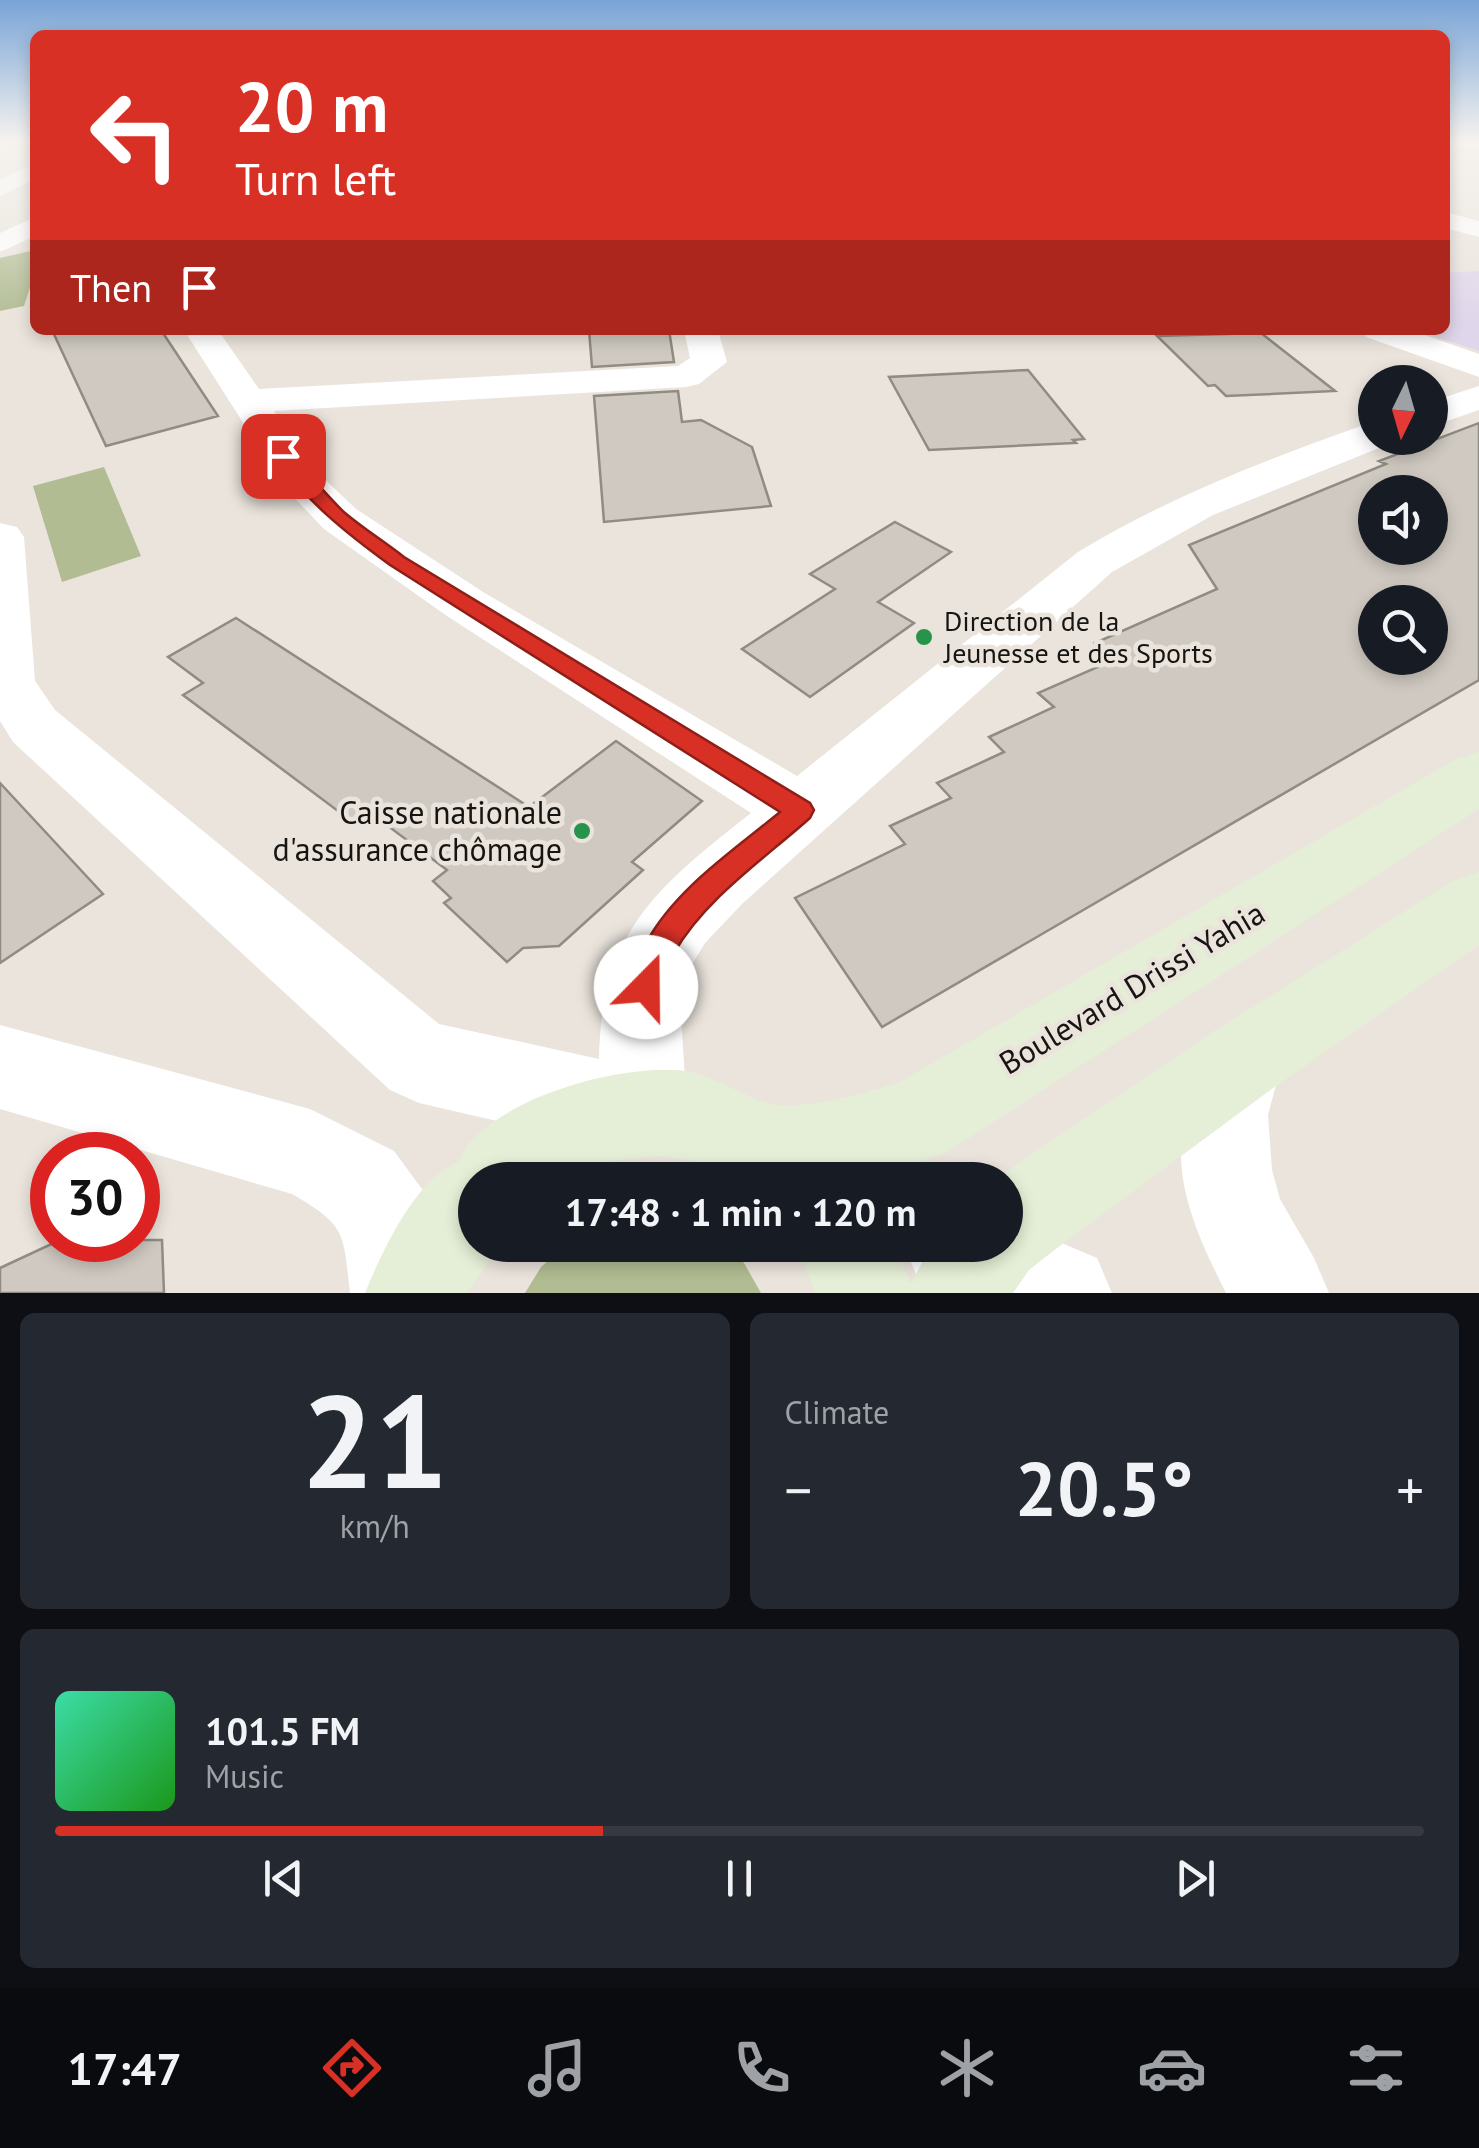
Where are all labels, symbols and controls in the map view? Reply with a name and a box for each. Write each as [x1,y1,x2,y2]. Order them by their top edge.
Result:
text: 20 m [235,61,388,151]
icon: left [70,70,200,200]
text: Turn left [235,149,396,207]
icon: arrive [172,260,227,315]
text: Then [70,263,152,312]
north arrow [1358,365,1448,455]
map controls [1358,365,1448,675]
pin [241,414,326,499]
icon: arrive [256,429,311,484]
button: sound [1358,475,1448,565]
button: search [1358,585,1448,675]
place label: Direction de la Jeunesse et des Sports [943,602,1213,671]
marker: Direction de la Jeunesse et des Sports [913,626,935,648]
place label: Caisse nationale d'assurance chômage [273,791,562,870]
marker: Caisse nationale d'assurance chômage [571,820,593,842]
street label: Boulevard Drissi Yahia [991,891,1272,1083]
position arrow [594,935,698,1039]
speed limit sign: 30 [30,1132,160,1262]
text: 17:48 · 1 min · 120 m [565,1187,916,1236]
text: 21 [301,1356,448,1524]
text: Climate [785,1391,889,1433]
text: 20.5° [1015,1440,1194,1537]
text: − [785,1454,812,1525]
text: + [1396,1454,1424,1525]
text: km/h [340,1505,410,1547]
text: 101.5 FM [205,1706,360,1755]
text: Music [205,1755,284,1797]
icon: previous [256,1851,311,1906]
icon: pause [712,1851,767,1906]
icon: next [1168,1851,1223,1906]
icon: directions [317,2033,387,2103]
icon: music [522,2033,592,2103]
icon: phone [727,2033,797,2103]
icon: climate [932,2033,1002,2103]
icon: car [1137,2033,1207,2103]
icon: filters [1341,2033,1411,2103]
text: 17:47 [67,2039,182,2097]

